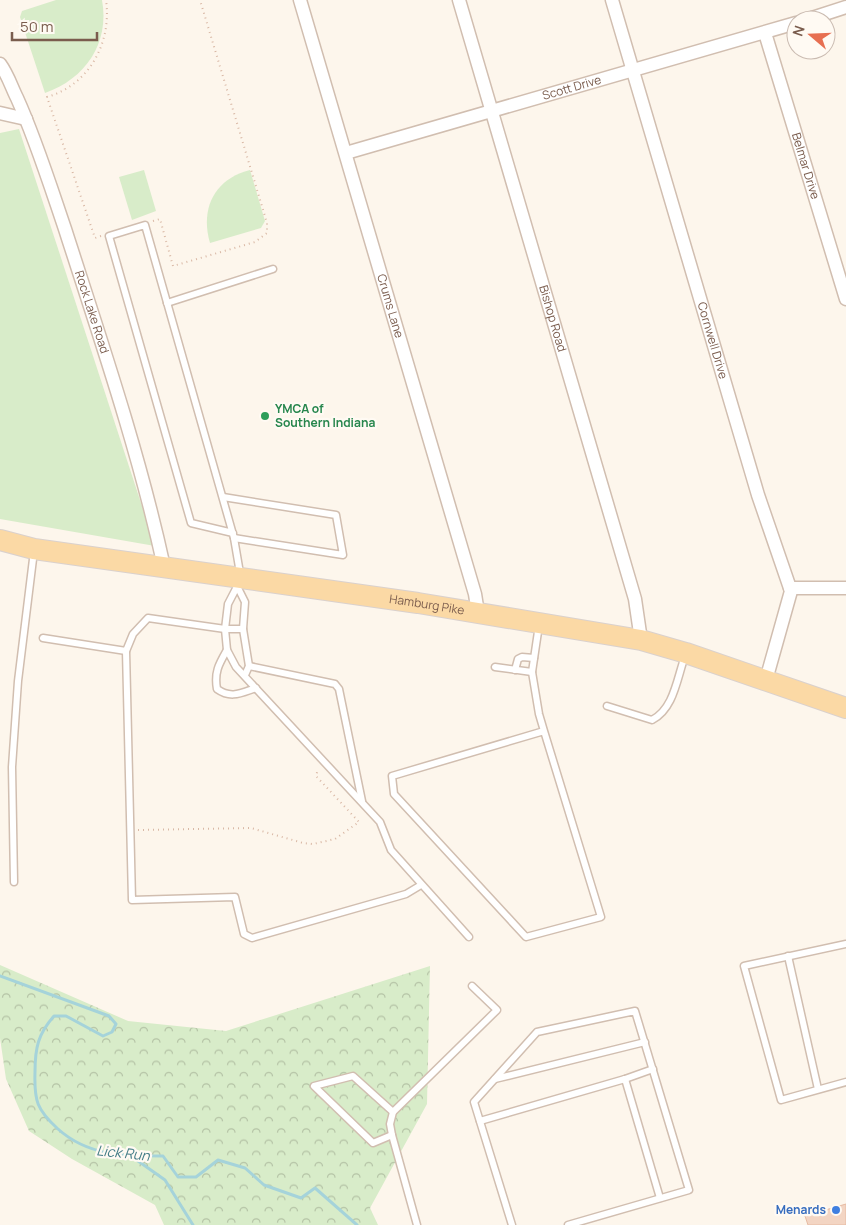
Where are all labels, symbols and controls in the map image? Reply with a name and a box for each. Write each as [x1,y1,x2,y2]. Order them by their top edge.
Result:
scale bar [12,10,98,42]
north arrow [786,10,836,60]
text: 50 m [20,16,54,37]
text: N [788,23,809,38]
street label: Scott Drive [540,71,603,104]
street label: Belmar Drive [788,130,824,201]
street label: Rock Lake Road [71,268,114,356]
street label: Crums Lane [373,272,408,340]
street label: Bishop Road [535,283,571,354]
street label: Cornwell Drive [694,300,732,381]
place label: YMCA of Southern Indiana [275,400,375,431]
marker: YMCA of Southern Indiana [259,410,271,422]
street label: Hamburg Pike [388,590,466,619]
water label: Lick Run [96,1140,151,1165]
place label: Menards [776,1201,826,1218]
marker: Menards [830,1204,842,1216]

